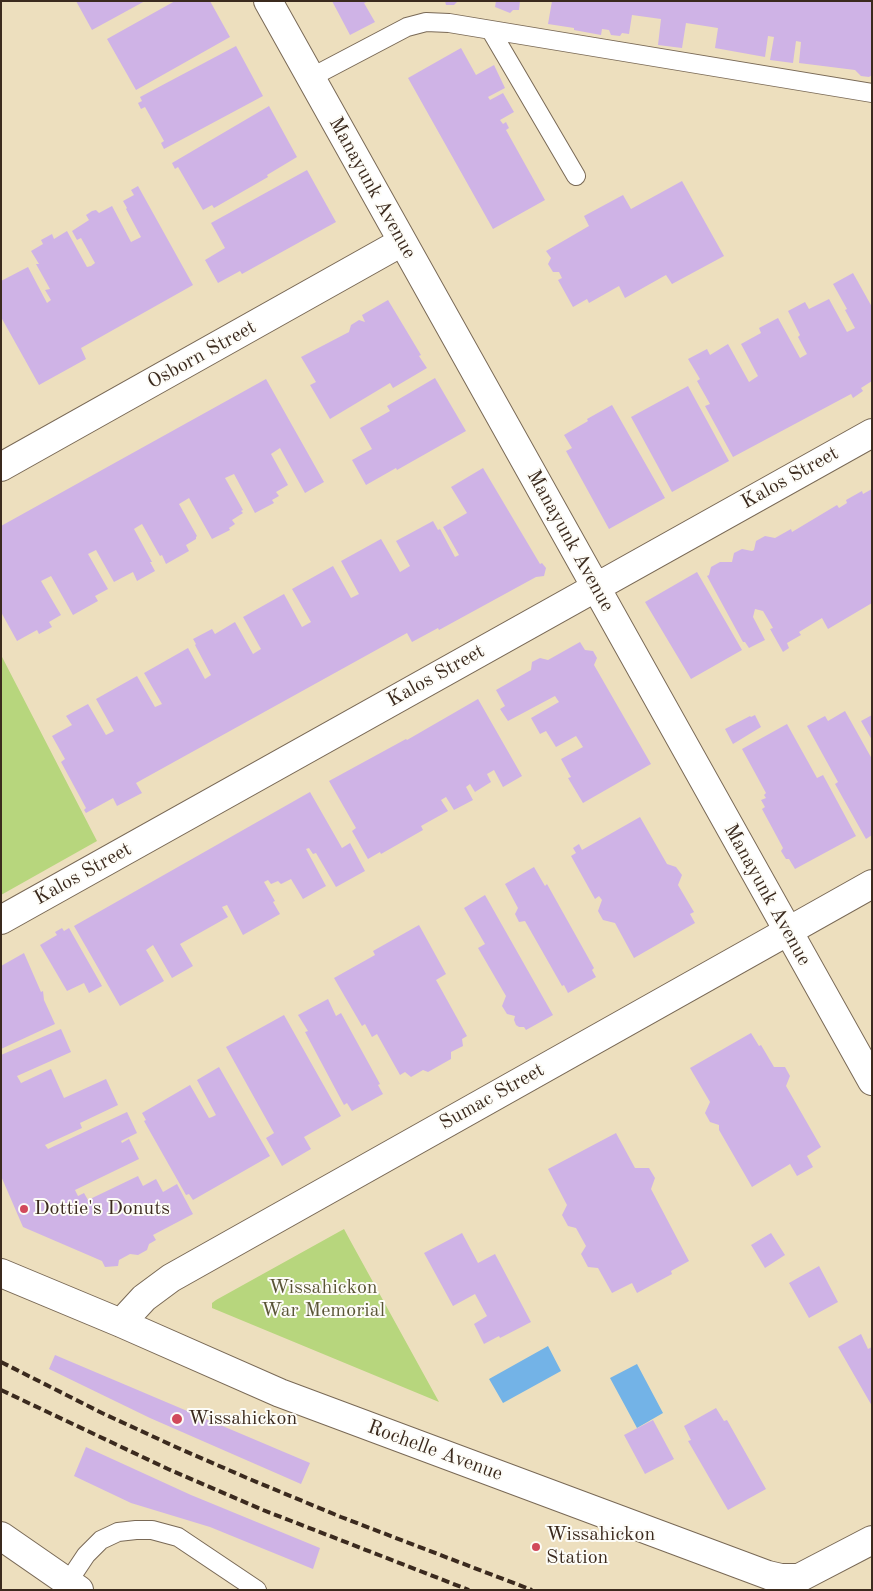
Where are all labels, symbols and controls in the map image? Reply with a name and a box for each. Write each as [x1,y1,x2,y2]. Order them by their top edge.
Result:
street label: Manayunk Avenue [323,113,421,263]
street label: Osborn Street [144,315,260,395]
street label: Kalos Street [737,441,843,515]
street label: Manayunk Avenue [521,466,619,616]
street label: Kalos Street [383,639,489,713]
street label: Manayunk Avenue [718,820,816,970]
street label: Kalos Street [30,837,136,911]
street label: Sumac Street [435,1058,549,1136]
place label: Dottie's Donuts [34,1197,170,1221]
marker: Dottie's Donuts [18,1203,30,1215]
park label: Wissahickon War Memorial [261,1276,385,1323]
place label: Wissahickon [188,1407,297,1431]
marker: Wissahickon [170,1412,184,1426]
street label: Rochelle Avenue [364,1415,506,1487]
place label: Wissahickon Station [546,1523,655,1570]
marker: Wissahickon Station [530,1541,542,1553]

